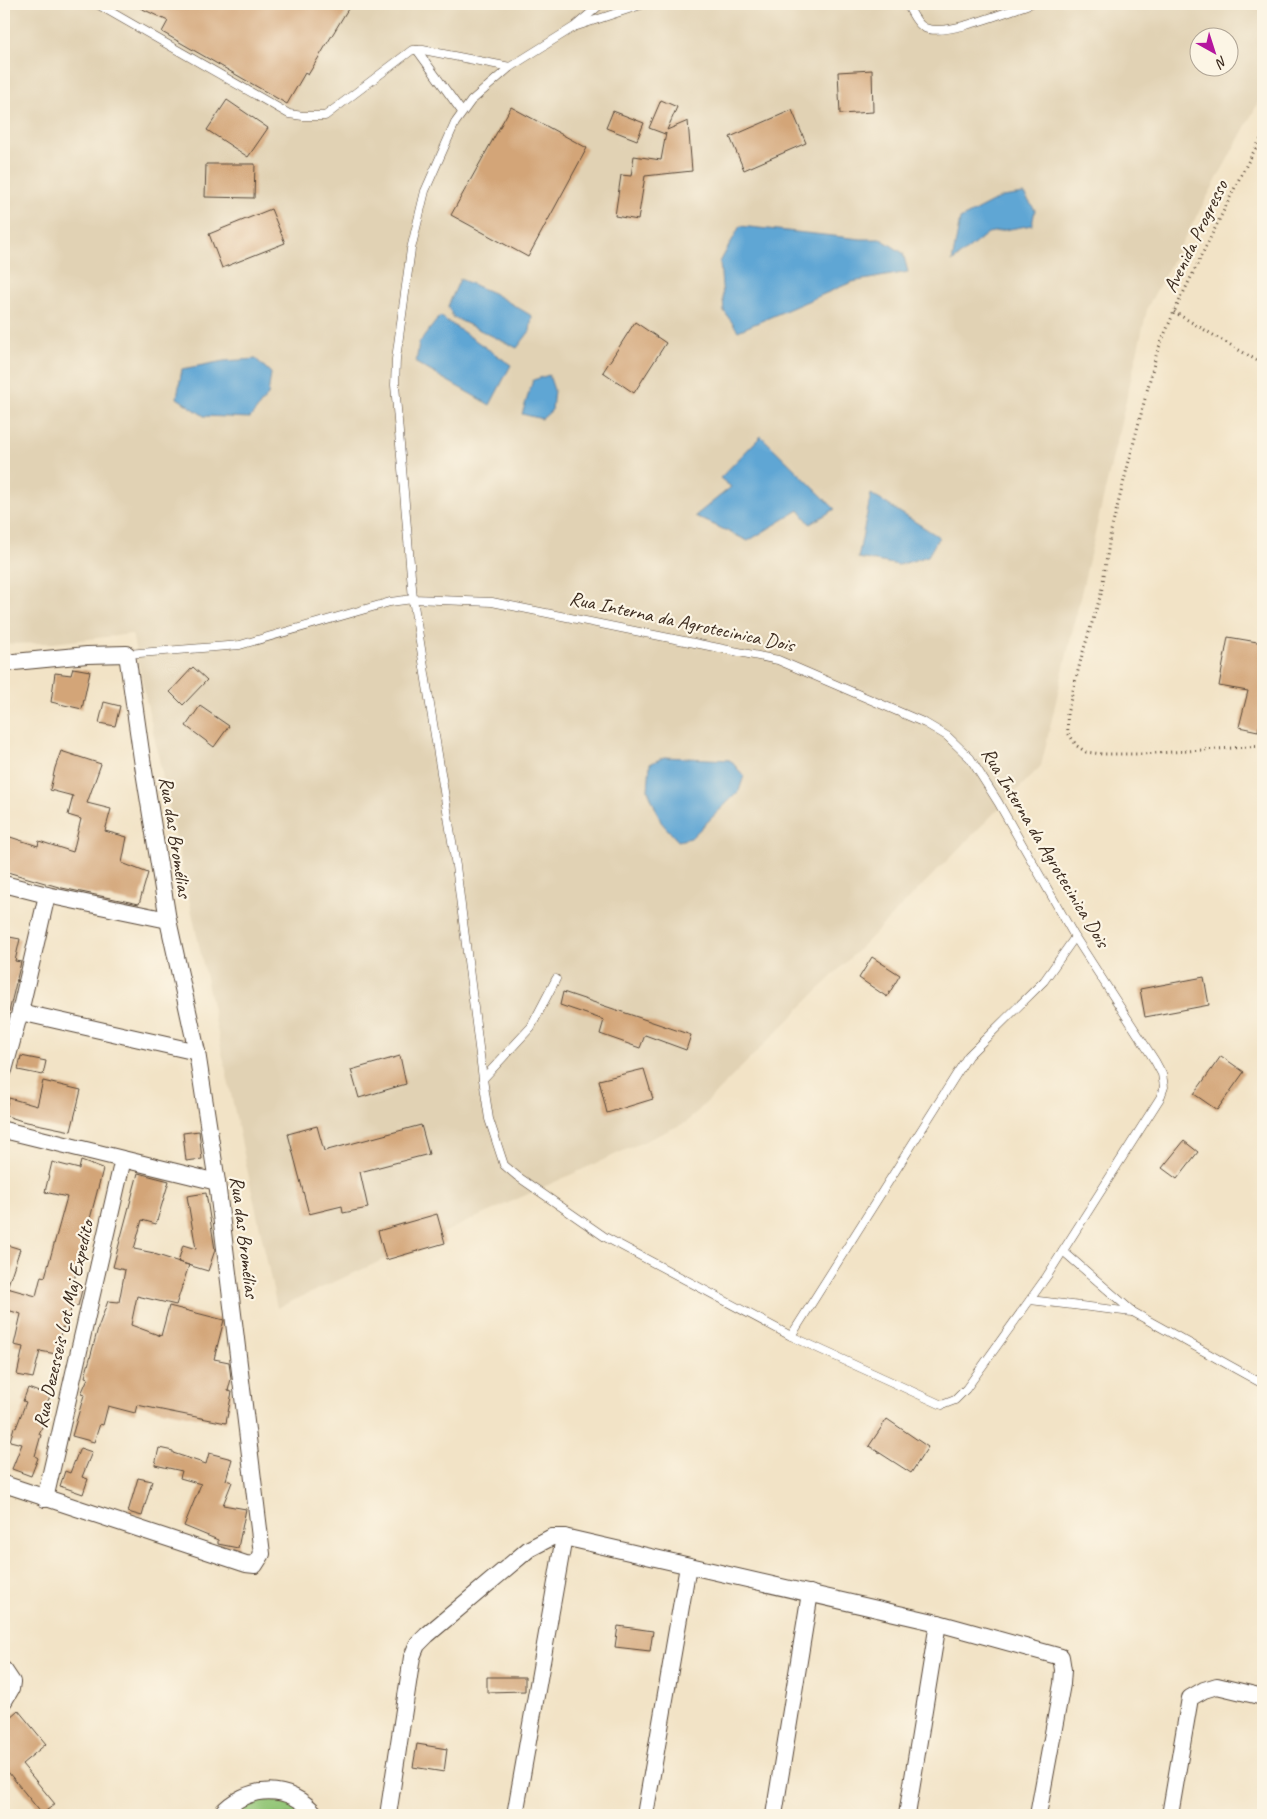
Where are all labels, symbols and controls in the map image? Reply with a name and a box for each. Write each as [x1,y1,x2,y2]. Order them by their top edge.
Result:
north arrow [1190,28,1240,78]
text: N [1211,52,1231,73]
street label: Avenida Progresso [1158,175,1234,296]
street label: Rua Interna da Agrotecinica Dois [567,585,799,658]
street label: Rua Interna da Agrotecinica Dois [976,743,1116,954]
street label: Rua das Bromélias [154,775,198,902]
street label: Rua das Bromélias [225,1175,265,1302]
street label: Rua Dezesseis Lot Maj Expedito [27,1216,100,1430]

